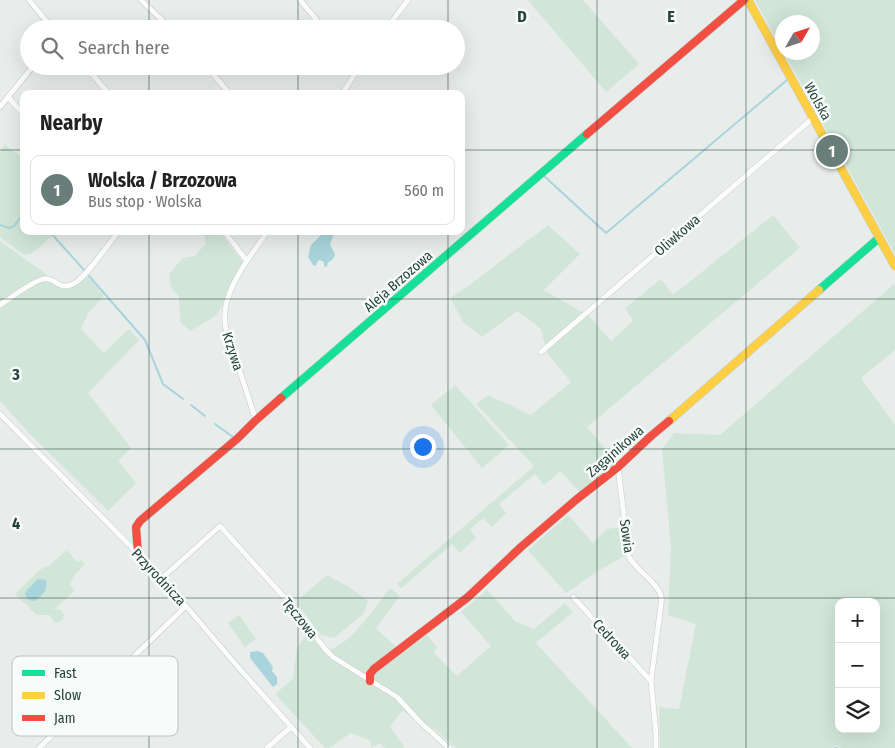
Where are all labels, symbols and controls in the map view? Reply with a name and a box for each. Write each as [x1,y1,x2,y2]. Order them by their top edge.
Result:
text: D [517,7,527,26]
text: E [667,7,675,26]
north arrow [775,15,820,60]
search box [20,20,465,75]
icon: search [38,34,66,62]
text: Search here [78,36,170,59]
street label: Wolska [800,79,835,123]
text: Nearby [40,110,102,136]
pin: 1 [816,132,848,170]
text: Wolska / Brzozowa [88,169,237,192]
text: 1 [54,181,60,200]
text: 560 m [404,181,444,200]
text: Bus stop · Wolska [88,192,202,211]
street label: Oliwkowa [651,211,704,260]
street label: Aleja Brzozowa [361,247,436,316]
street label: Krzywa [218,330,247,373]
text: 3 [11,365,20,384]
street label: Zagajnikowa [583,422,647,481]
your location [410,434,436,460]
text: 4 [12,514,20,533]
street label: Sowia [616,518,637,554]
street label: Przyrodnicza [128,545,190,610]
street label: Tęczowa [278,595,321,642]
map controls [835,598,880,733]
button: + [835,598,880,643]
street label: Cedrowa [589,616,635,663]
button: − [835,643,880,688]
legend [12,656,178,736]
text: Fast [54,665,77,682]
text: Slow [54,687,81,704]
button: layers [835,688,880,733]
text: Jam [54,710,75,727]

